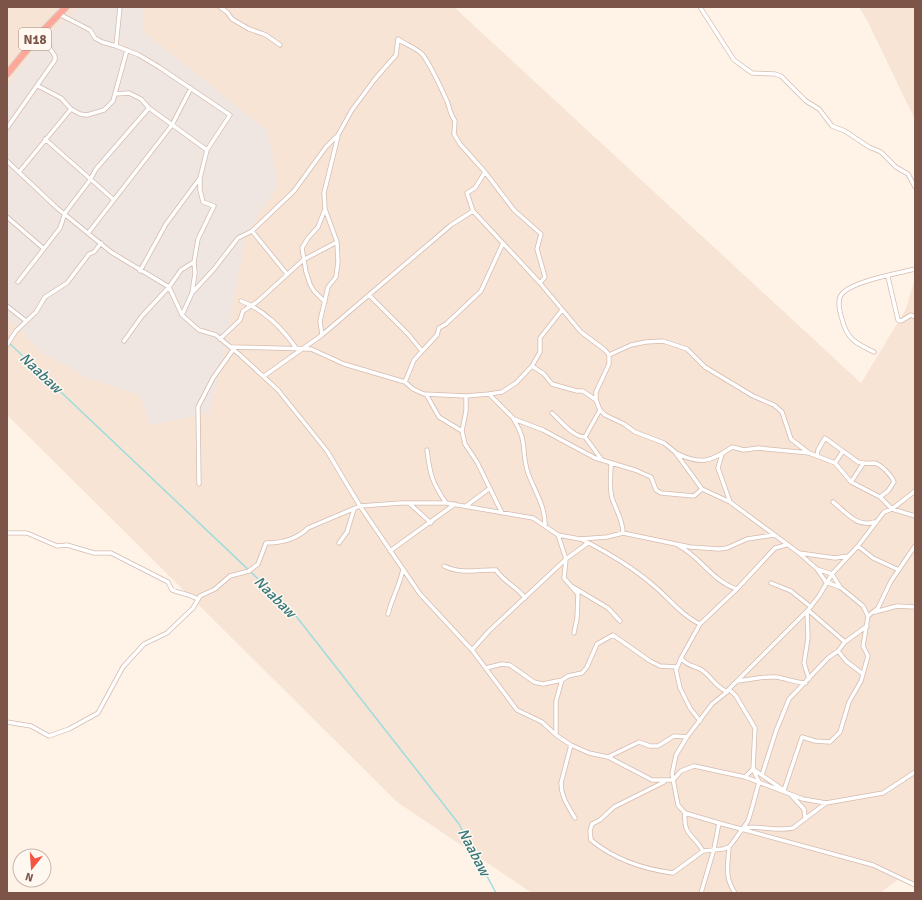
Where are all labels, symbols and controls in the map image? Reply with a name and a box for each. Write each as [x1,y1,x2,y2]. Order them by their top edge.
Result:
road number: N18 [19,28,51,50]
water label: Naabaw [16,349,68,399]
water label: Naabaw [250,572,301,623]
water label: Naabaw [454,825,495,881]
north arrow [12,848,52,888]
text: N [24,870,35,884]

